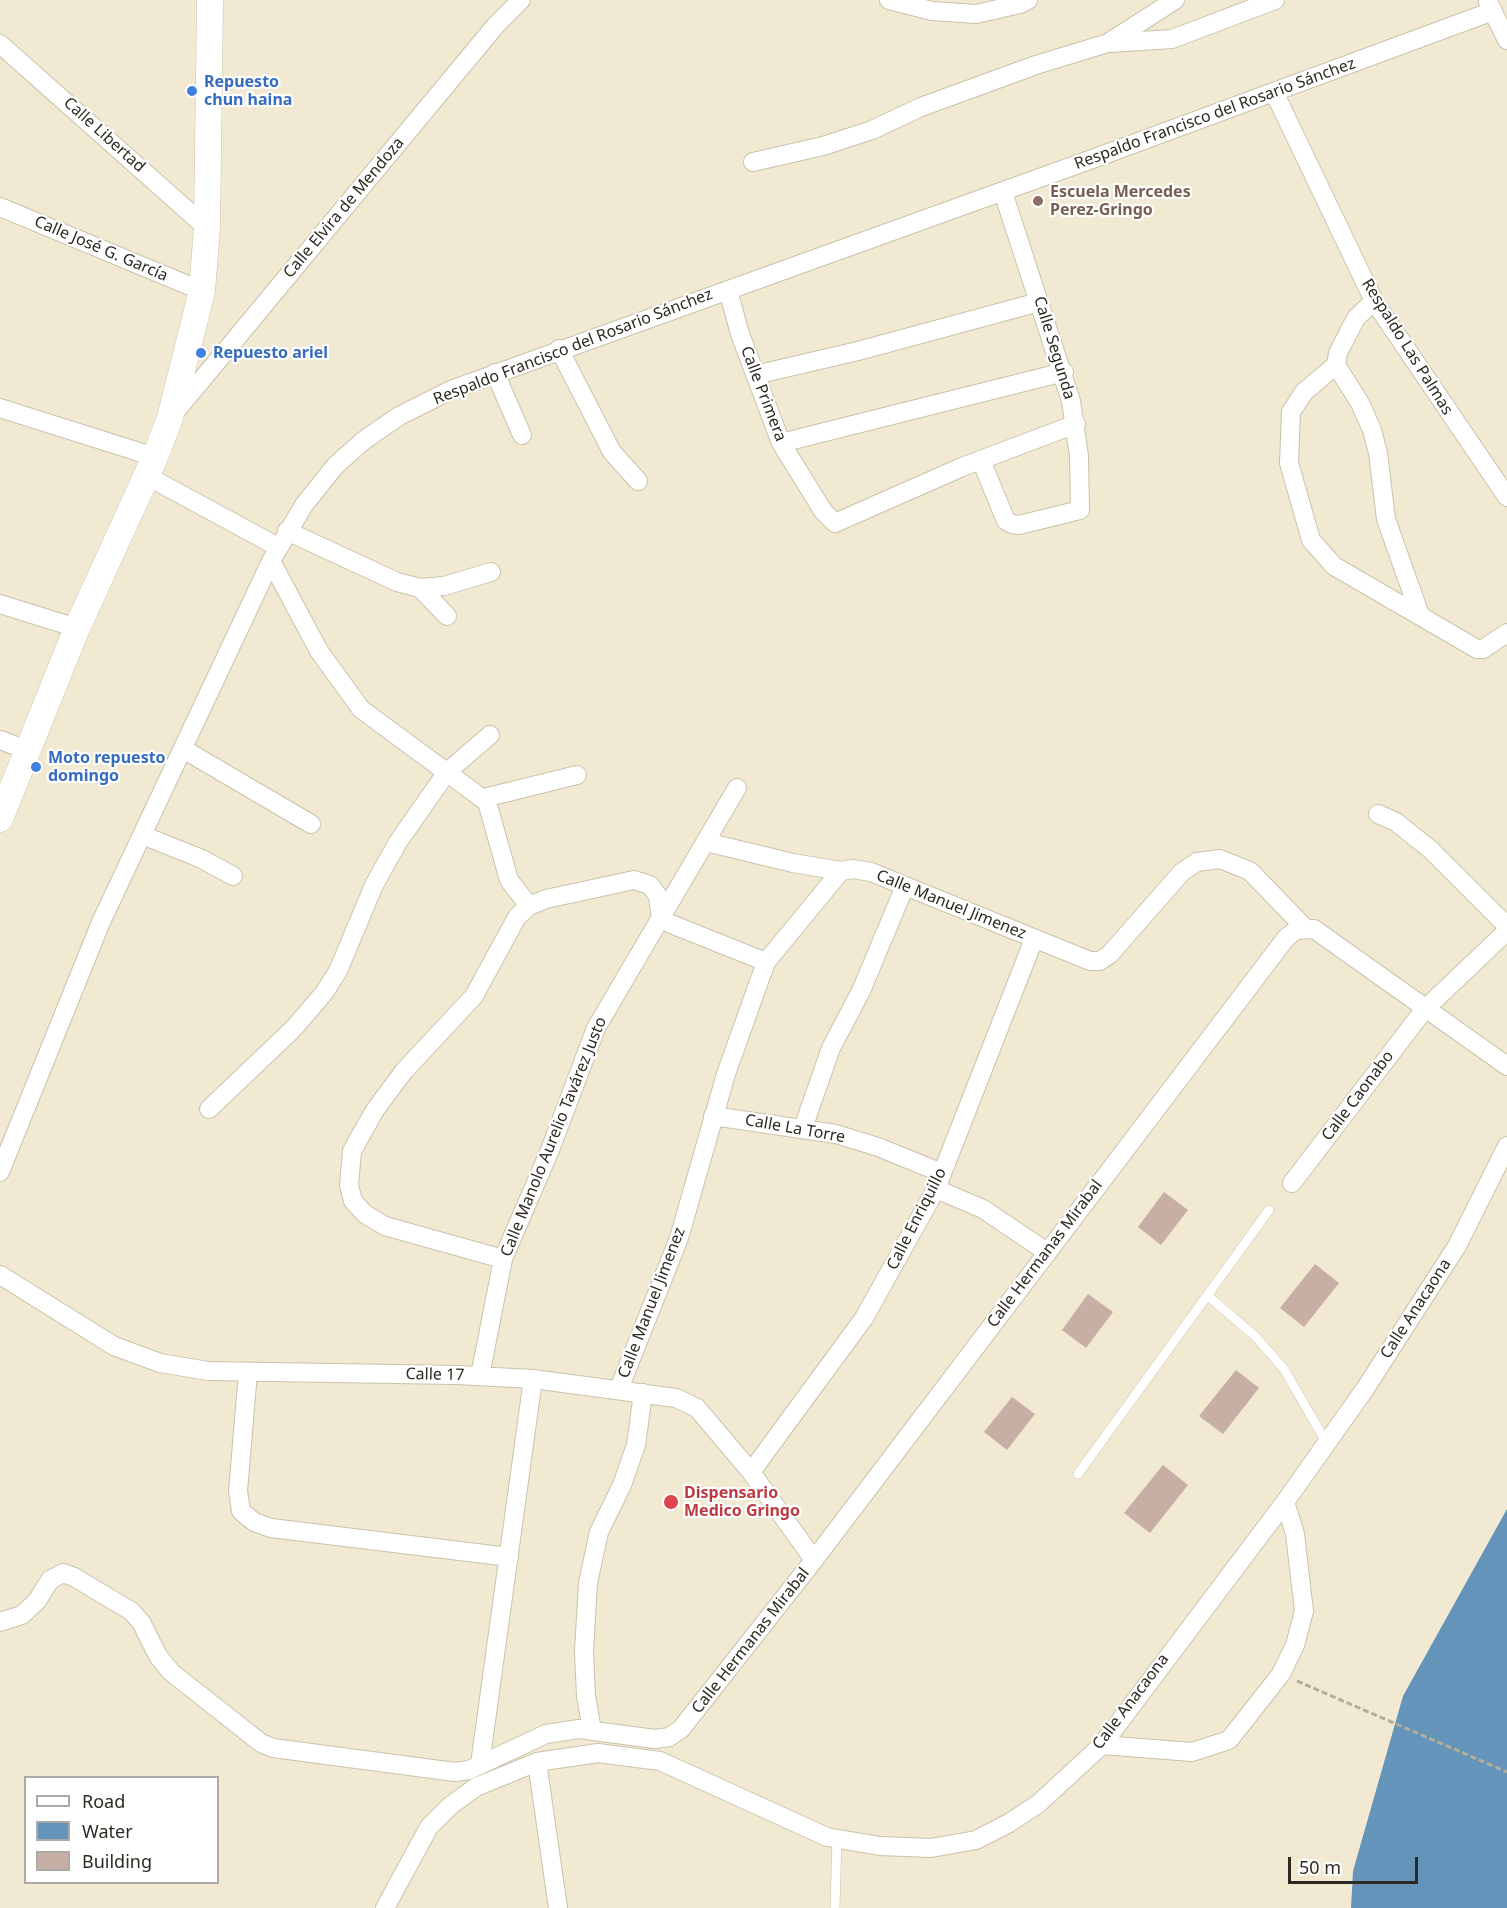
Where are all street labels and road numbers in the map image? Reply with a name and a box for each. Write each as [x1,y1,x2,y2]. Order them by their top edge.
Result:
street label: Respaldo Francisco del Rosario Sánchez [1072,54,1358,174]
street label: Calle Libertad [59,93,149,177]
street label: Calle Elvira de Mendoza [280,134,408,282]
street label: Calle José G. García [31,212,171,286]
street label: Respaldo Las Palmas [1357,275,1457,419]
street label: Respaldo Francisco del Rosario Sánchez [431,285,715,409]
street label: Calle Segunda [1029,294,1079,402]
street label: Calle Primera [736,344,790,444]
street label: Calle Manuel Jimenez [873,866,1029,944]
street label: Calle Manolo Aurelio Tavárez Justo [497,1014,611,1260]
street label: Calle Caonabo [1318,1047,1398,1145]
street label: Calle La Torre [743,1111,847,1147]
street label: Calle Enriquillo [883,1165,951,1273]
street label: Calle Hermanas Mirabal [983,1177,1107,1331]
street label: Calle Manuel Jimenez [614,1225,690,1381]
street label: Calle Anacaona [1377,1256,1455,1362]
street label: Calle 17 [405,1365,465,1385]
street label: Calle Hermanas Mirabal [688,1564,814,1718]
street label: Calle Anacaona [1089,1650,1173,1754]

